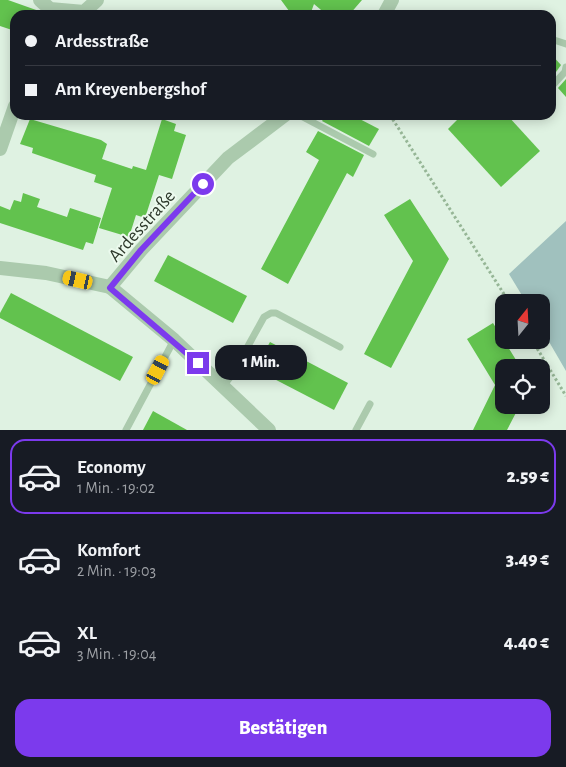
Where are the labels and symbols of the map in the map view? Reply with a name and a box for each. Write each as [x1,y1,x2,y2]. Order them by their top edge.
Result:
route start [192,173,214,195]
street label: Ardesstraße [105,186,179,266]
car [61,269,94,291]
north arrow [495,294,550,349]
callout: 1 Min. [216,346,308,380]
route end [187,352,209,374]
car [144,353,171,387]

